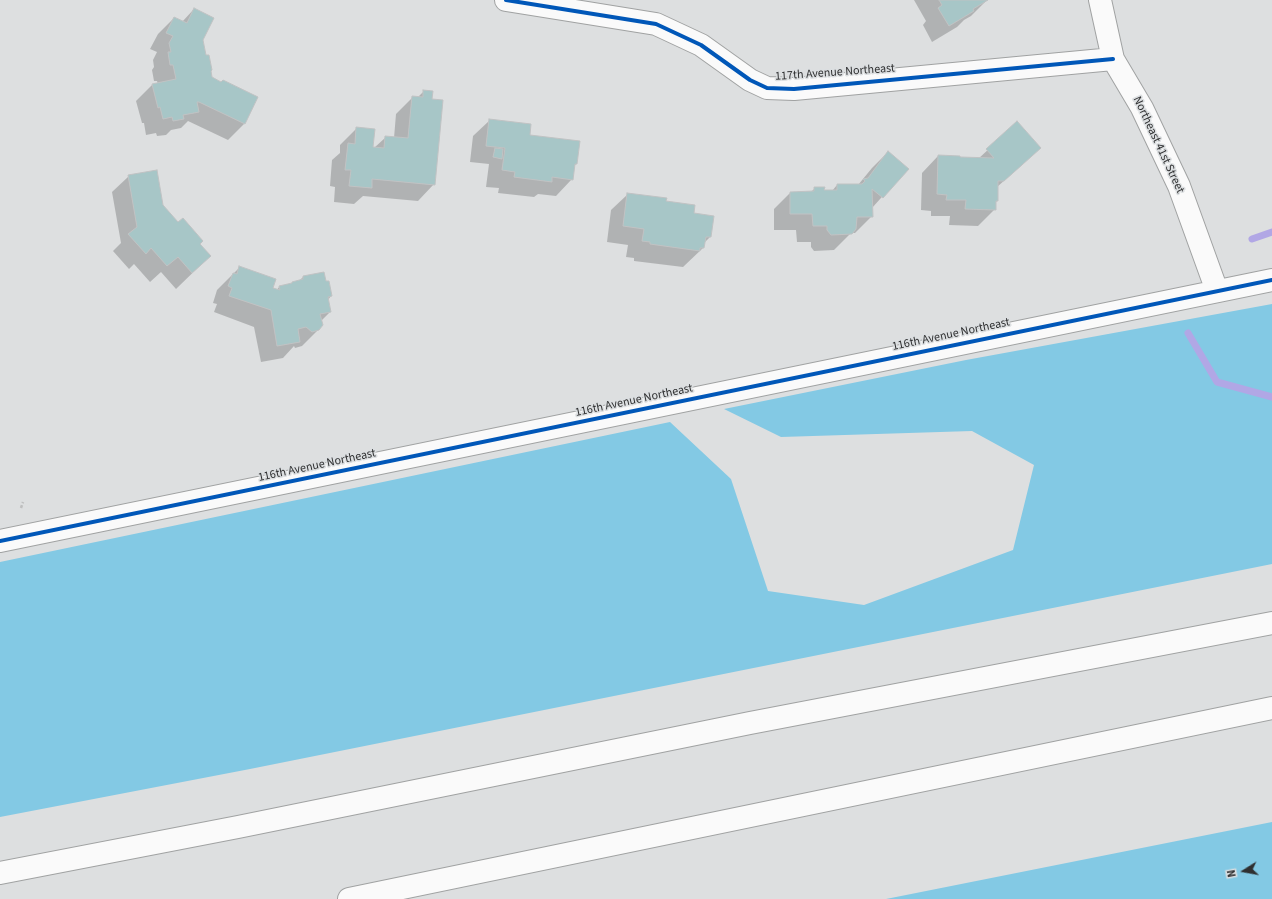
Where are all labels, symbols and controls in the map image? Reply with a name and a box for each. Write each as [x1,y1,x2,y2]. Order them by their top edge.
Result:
street label: 117th Avenue Northeast [775,62,895,84]
street label: Northeast 41st Street [1129,94,1187,196]
street label: 116th Avenue Northeast [891,315,1011,355]
street label: 116th Avenue Northeast [574,381,694,421]
street label: 116th Avenue Northeast [257,446,377,486]
north arrow [1224,851,1264,891]
text: N [1224,868,1240,878]

